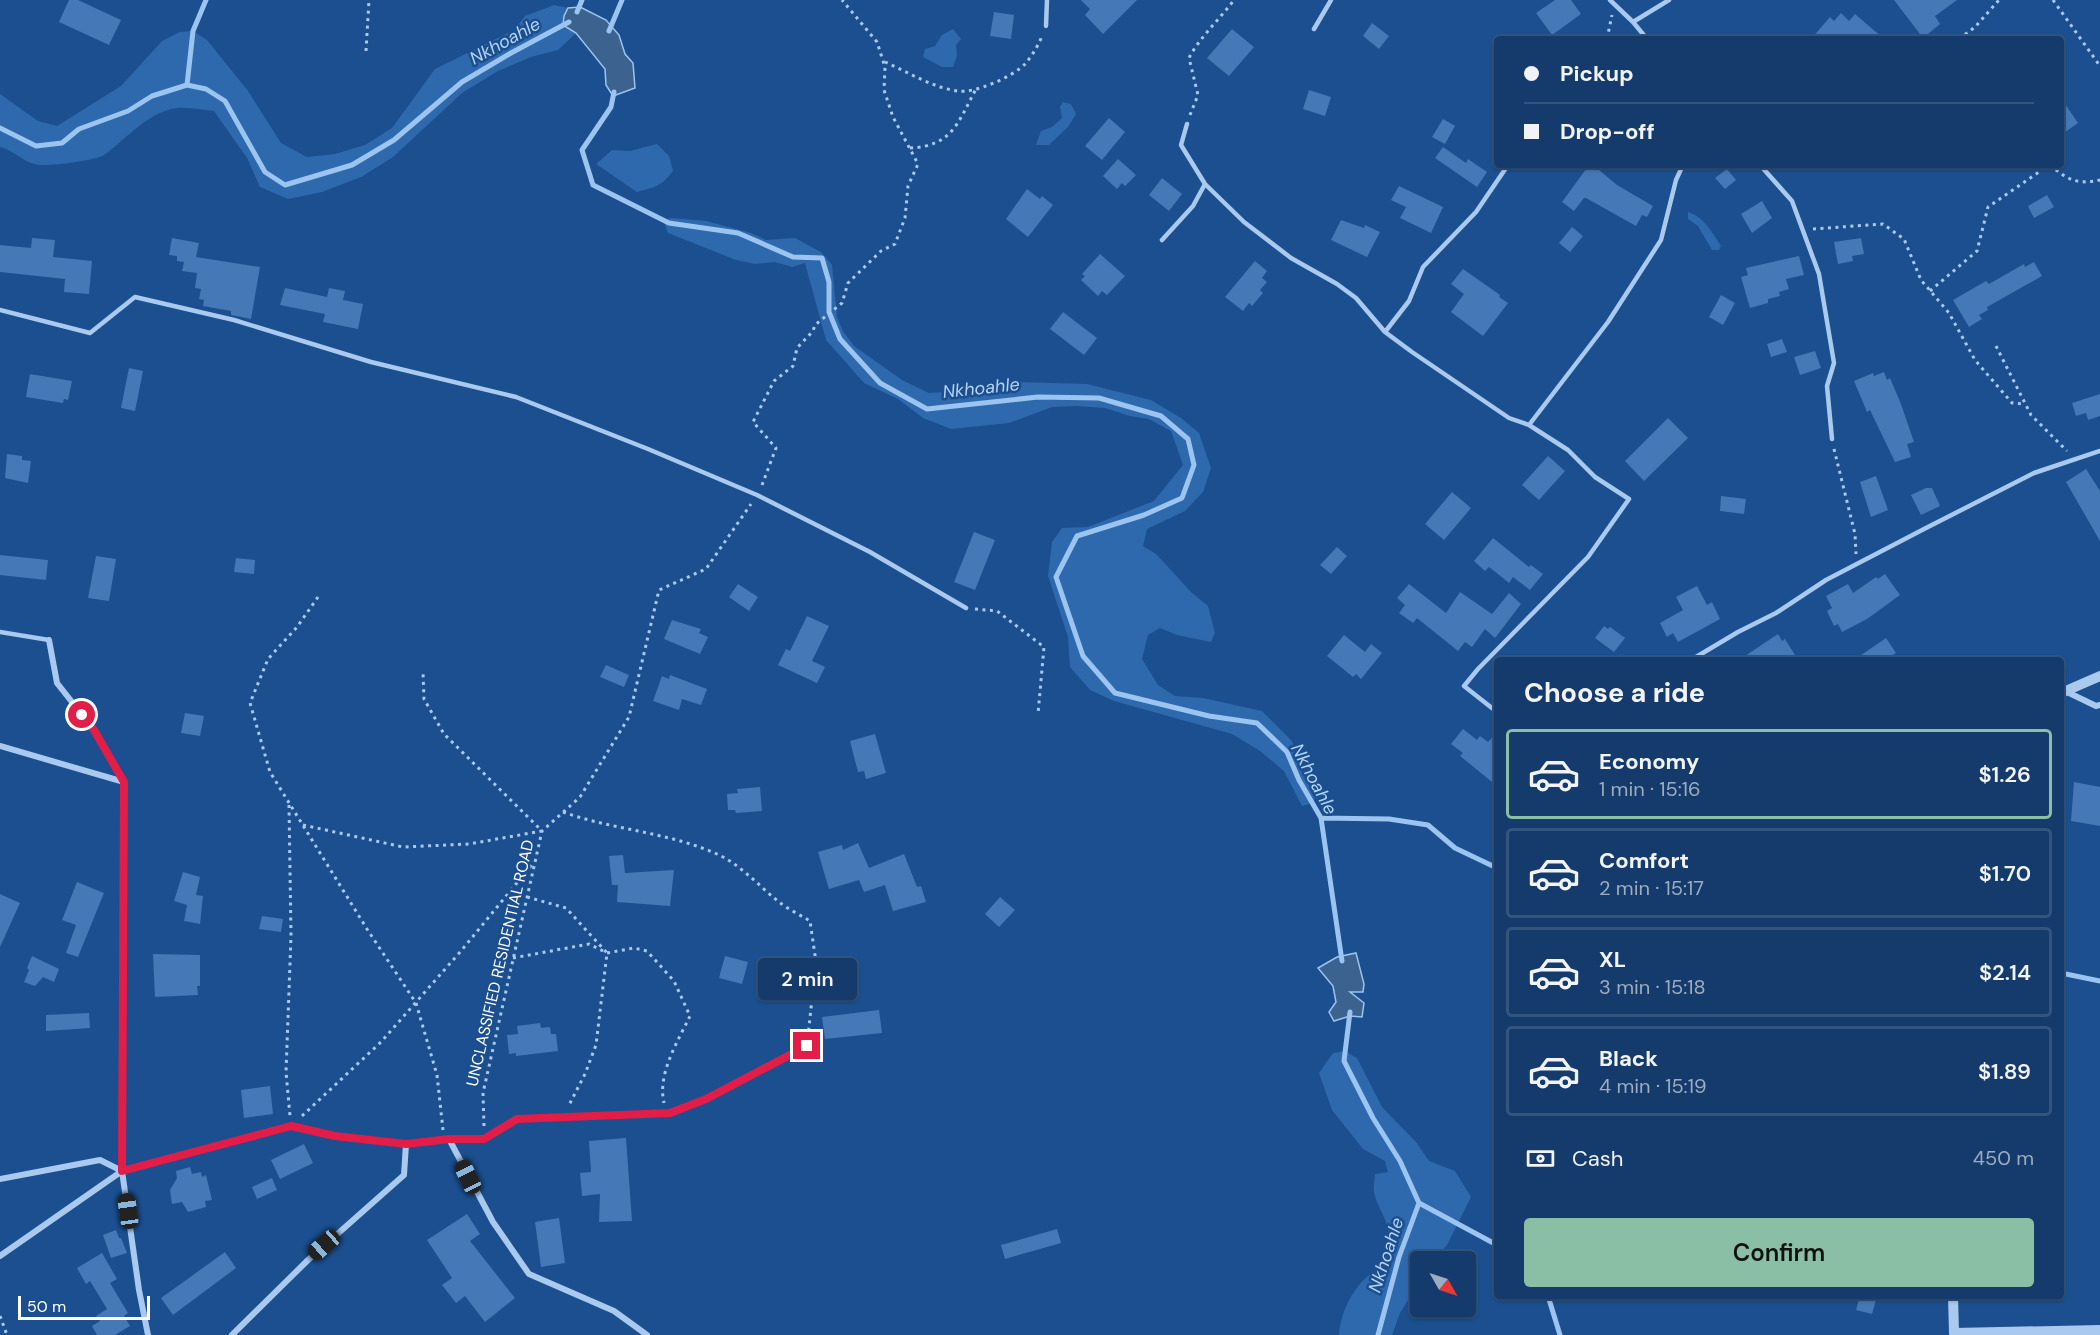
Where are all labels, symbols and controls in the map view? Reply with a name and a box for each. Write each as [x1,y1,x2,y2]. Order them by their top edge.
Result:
water label: Nkhoahle [465,12,545,70]
text: Pickup [1560,59,1634,88]
text: Drop-off [1560,117,1655,146]
water label: Nkhoahle [941,372,1021,404]
text: Choose a ride [1524,675,1705,710]
route start [68,701,95,728]
water label: Nkhoahle [1285,739,1343,819]
icon: car [1527,747,1581,801]
text: Economy [1599,747,1699,776]
text: $1.26 [1978,760,2031,789]
text: 1 min · 15:16 [1599,776,1701,802]
street label: UNCLASSIFIED RESIDENTIAL ROAD [461,838,539,1088]
icon: car [1527,846,1581,900]
text: Comfort [1599,846,1689,875]
text: $1.70 [1979,859,2031,888]
text: 2 min · 15:17 [1599,875,1704,901]
icon: car [1527,945,1581,999]
text: XL [1599,945,1626,974]
text: $2.14 [1979,958,2031,987]
callout: 2 min [758,959,856,1001]
text: 2 min [781,966,834,992]
text: 3 min · 15:18 [1599,974,1706,1000]
route end [793,1032,820,1059]
icon: car [1527,1044,1581,1098]
text: Black [1599,1044,1658,1073]
text: $1.89 [1978,1057,2031,1086]
text: 4 min · 15:19 [1599,1073,1706,1099]
icon: cash [1524,1142,1557,1175]
text: Cash [1572,1144,1623,1173]
text: 450 m [1973,1145,2034,1171]
car [452,1157,484,1197]
car [117,1192,139,1230]
water label: Nkhoahle [1363,1214,1409,1296]
button: Confirm [1524,1218,2034,1287]
car [305,1226,343,1264]
north arrow [1410,1251,1476,1317]
map controls [1410,1251,1476,1317]
scale bar [18,1293,150,1320]
text: 50 m [27,1296,66,1317]

